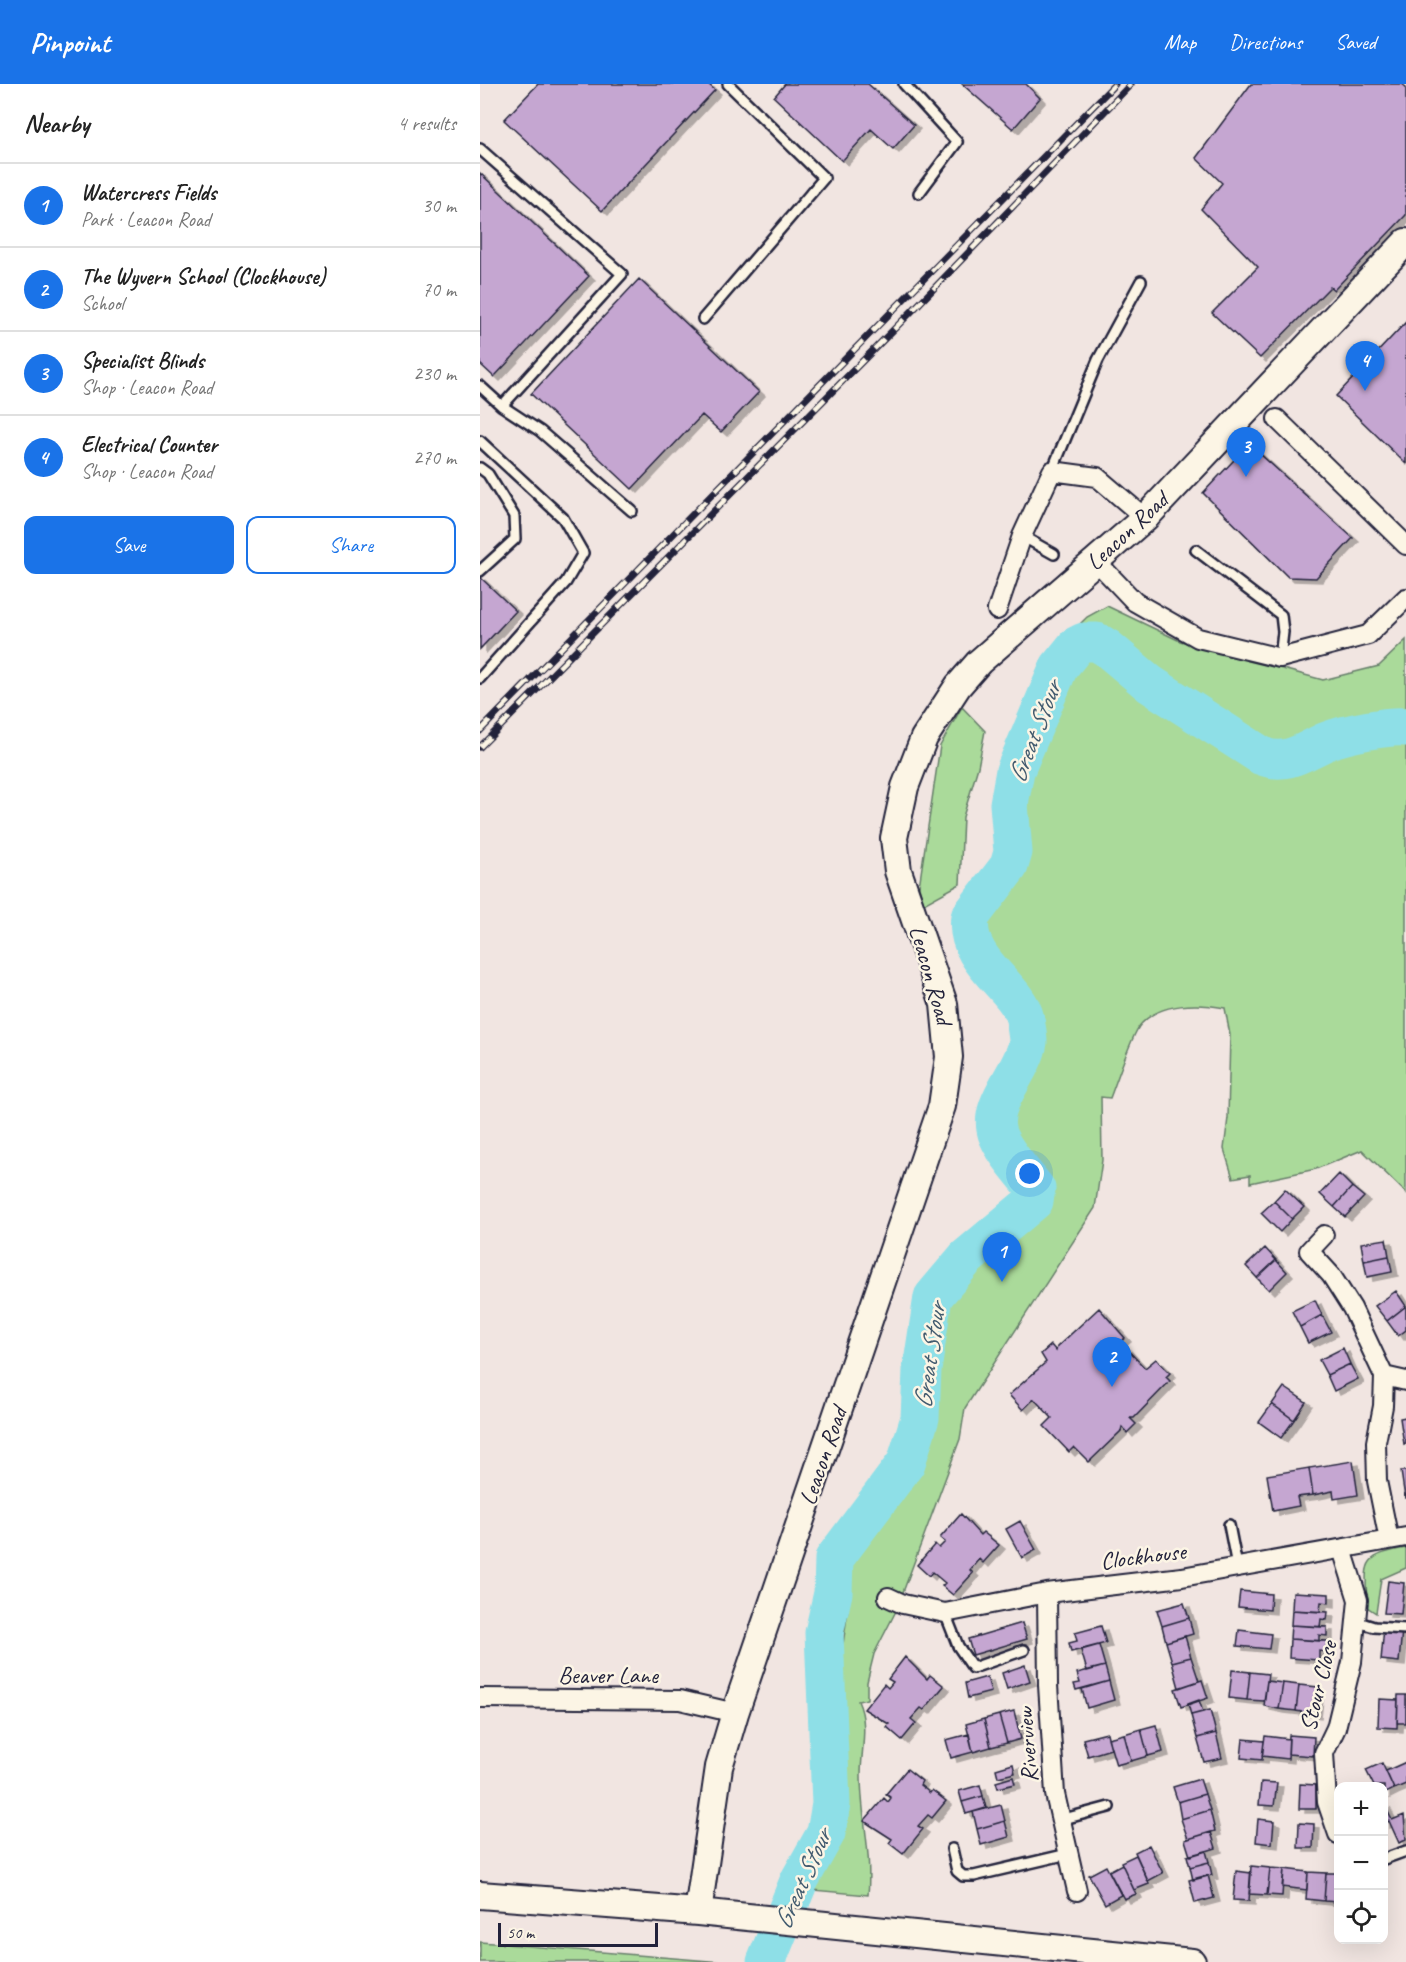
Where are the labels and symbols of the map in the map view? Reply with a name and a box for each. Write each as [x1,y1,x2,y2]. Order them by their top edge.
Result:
pin: 4 [1346,342,1384,391]
pin: 3 [1226,428,1266,477]
street label: Leacon Road [1080,483,1177,577]
water label: Great Stour [1000,673,1070,787]
street label: Leacon Road [903,922,960,1031]
your location [1015,1159,1044,1188]
pin: 1 [982,1232,1022,1282]
water label: Great Stour [906,1297,954,1410]
pin: 2 [1092,1338,1132,1387]
street label: Leacon Road [792,1400,855,1509]
street label: Clockhouse [1099,1536,1190,1576]
street label: Stour Close [1292,1636,1344,1734]
street label: Beaver Lane [558,1660,660,1690]
street label: Riverview [1009,1705,1045,1783]
water label: Great Stour [766,1820,841,1934]
scale bar [498,1920,658,1948]

